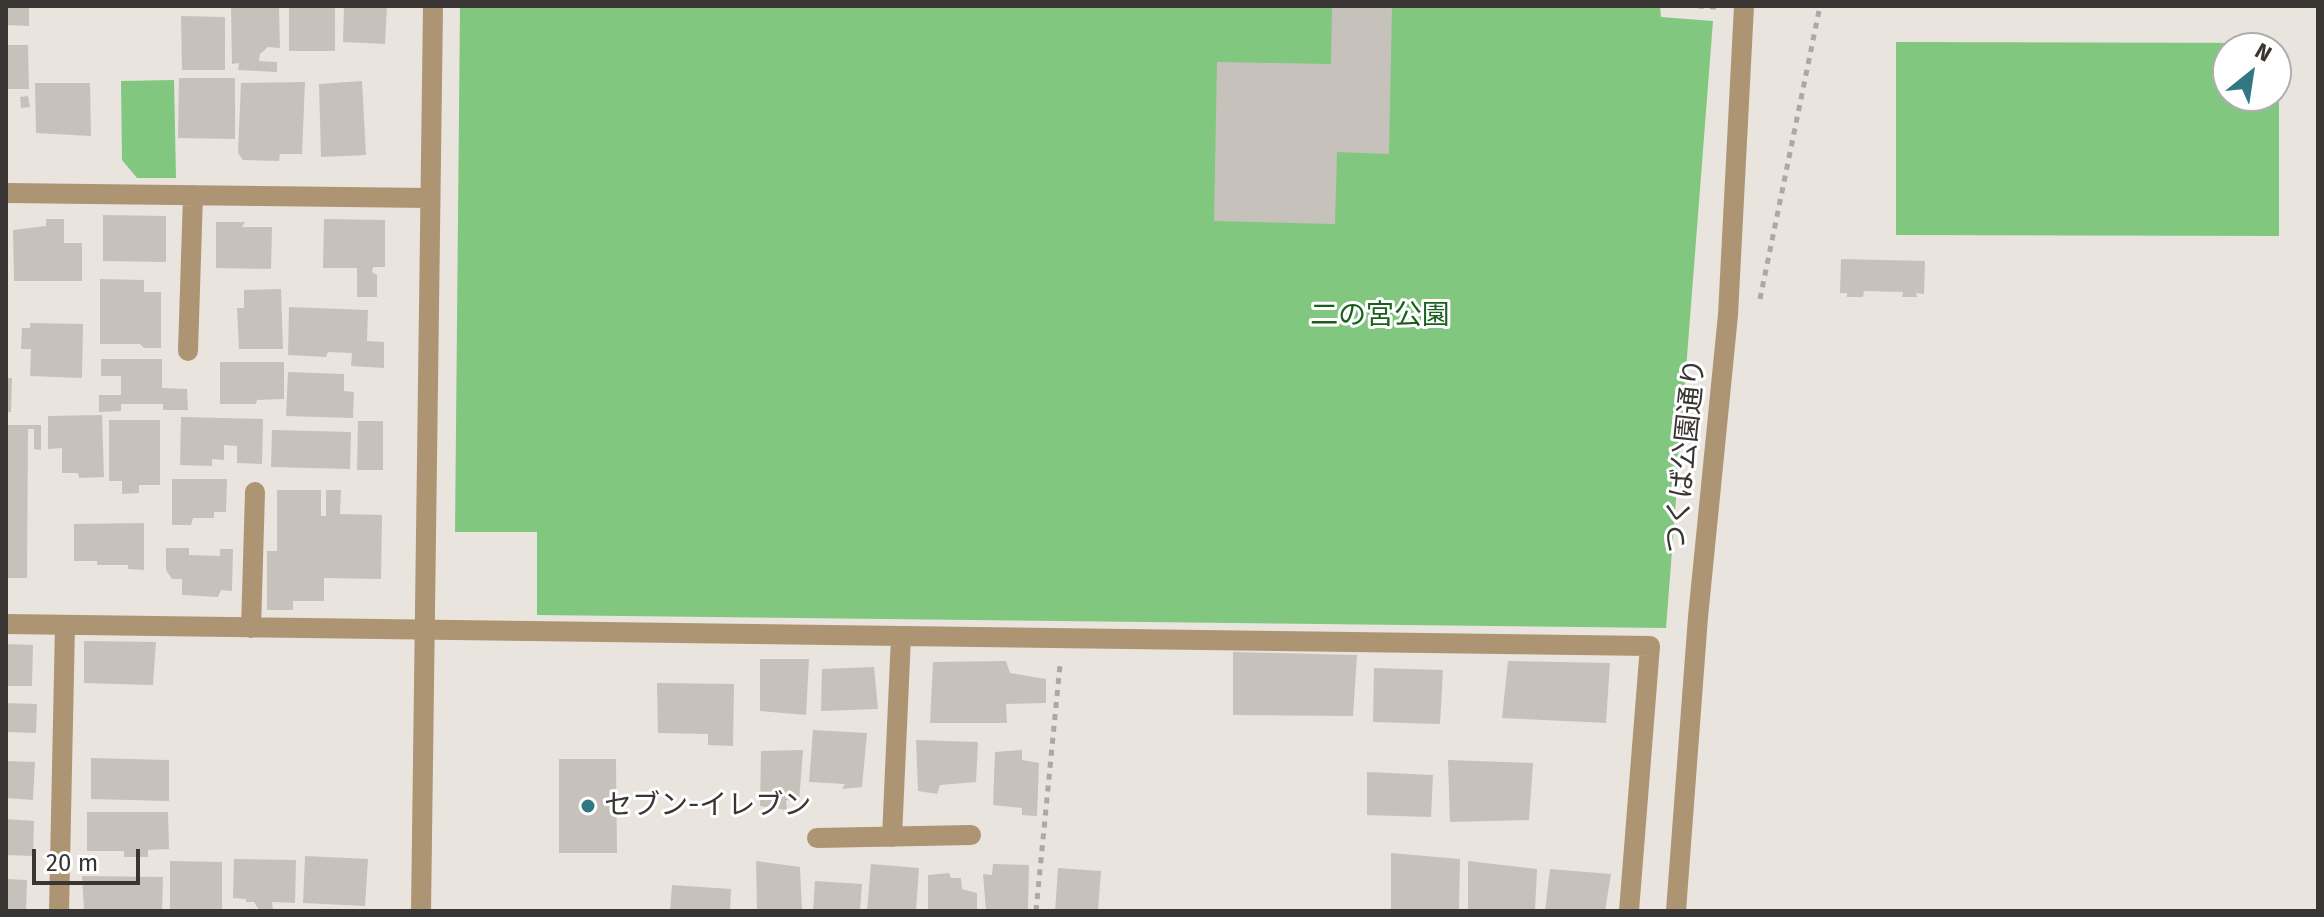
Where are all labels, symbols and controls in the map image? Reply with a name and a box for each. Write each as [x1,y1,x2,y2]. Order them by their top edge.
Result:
north arrow [2212,32,2292,112]
text: N [2250,37,2276,68]
park label: 二の宮公園 [1310,299,1450,333]
street label: つくば公園通り [1659,357,1713,555]
place label: セブン-イレブン [604,789,811,823]
marker: セブン-イレブン [579,797,597,815]
scale bar [36,833,144,883]
text: 20 m [46,849,98,877]

